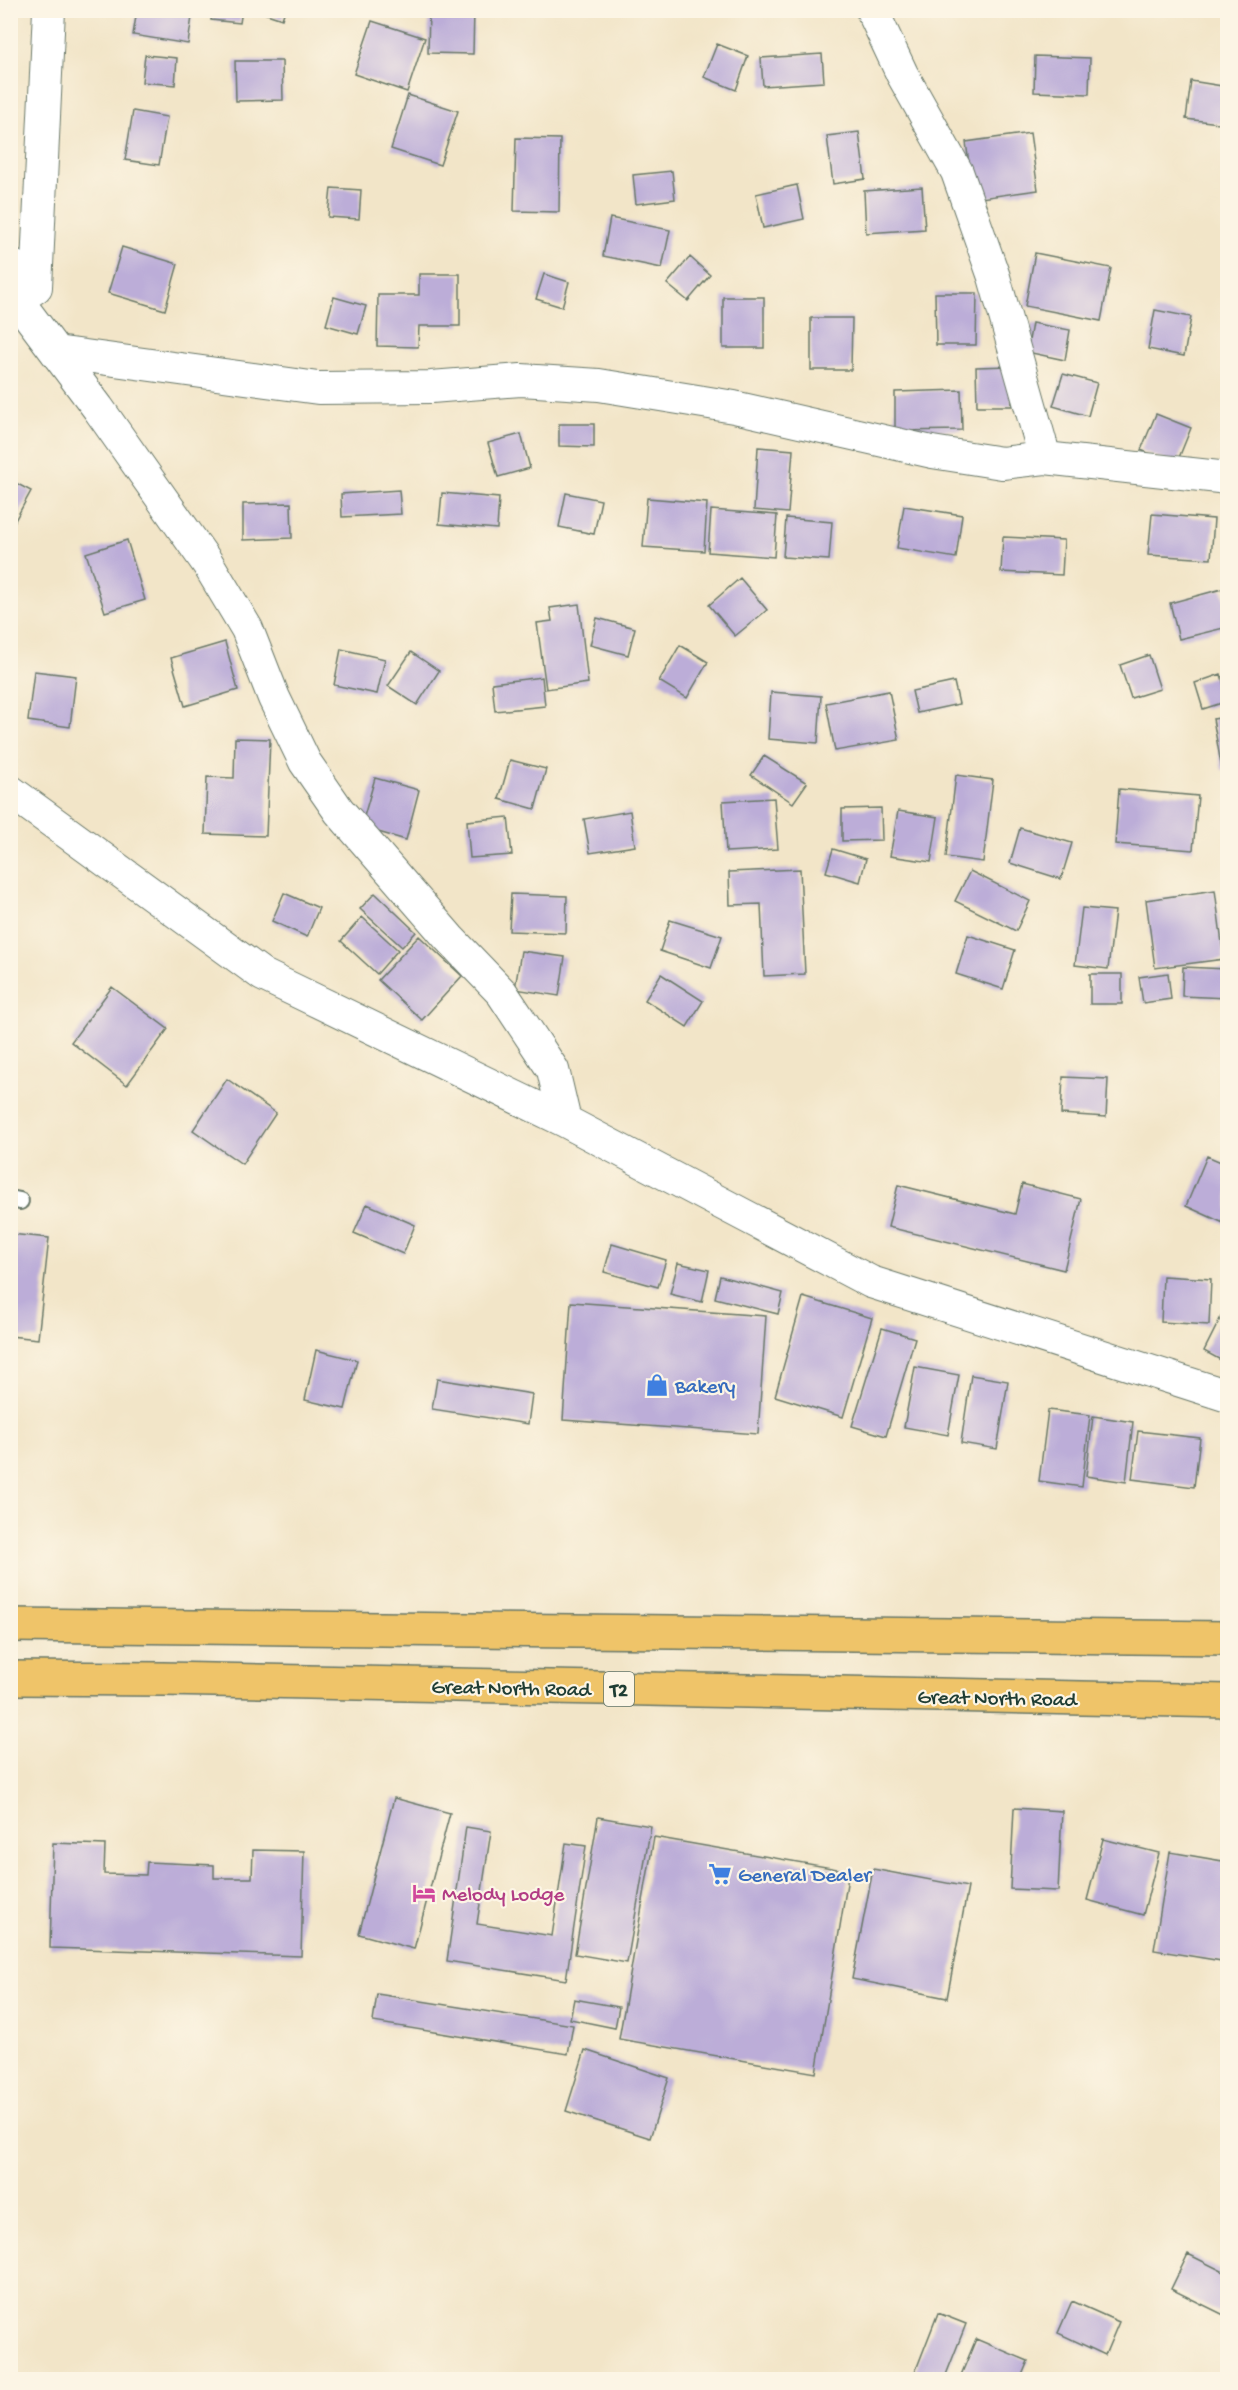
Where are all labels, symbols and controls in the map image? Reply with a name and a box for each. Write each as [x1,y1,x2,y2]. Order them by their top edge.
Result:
shop icon: Bakery [644,1372,670,1398]
place label: Bakery [674,1376,735,1401]
road number: T2 [604,1672,634,1706]
street label: Great North Road [431,1677,593,1704]
street label: Great North Road [917,1687,1079,1714]
supermarket icon: General Dealer [707,1861,733,1887]
place label: General Dealer [738,1865,872,1890]
hotel icon: Melody Lodge [411,1880,437,1906]
place label: Melody Lodge [442,1884,565,1909]

